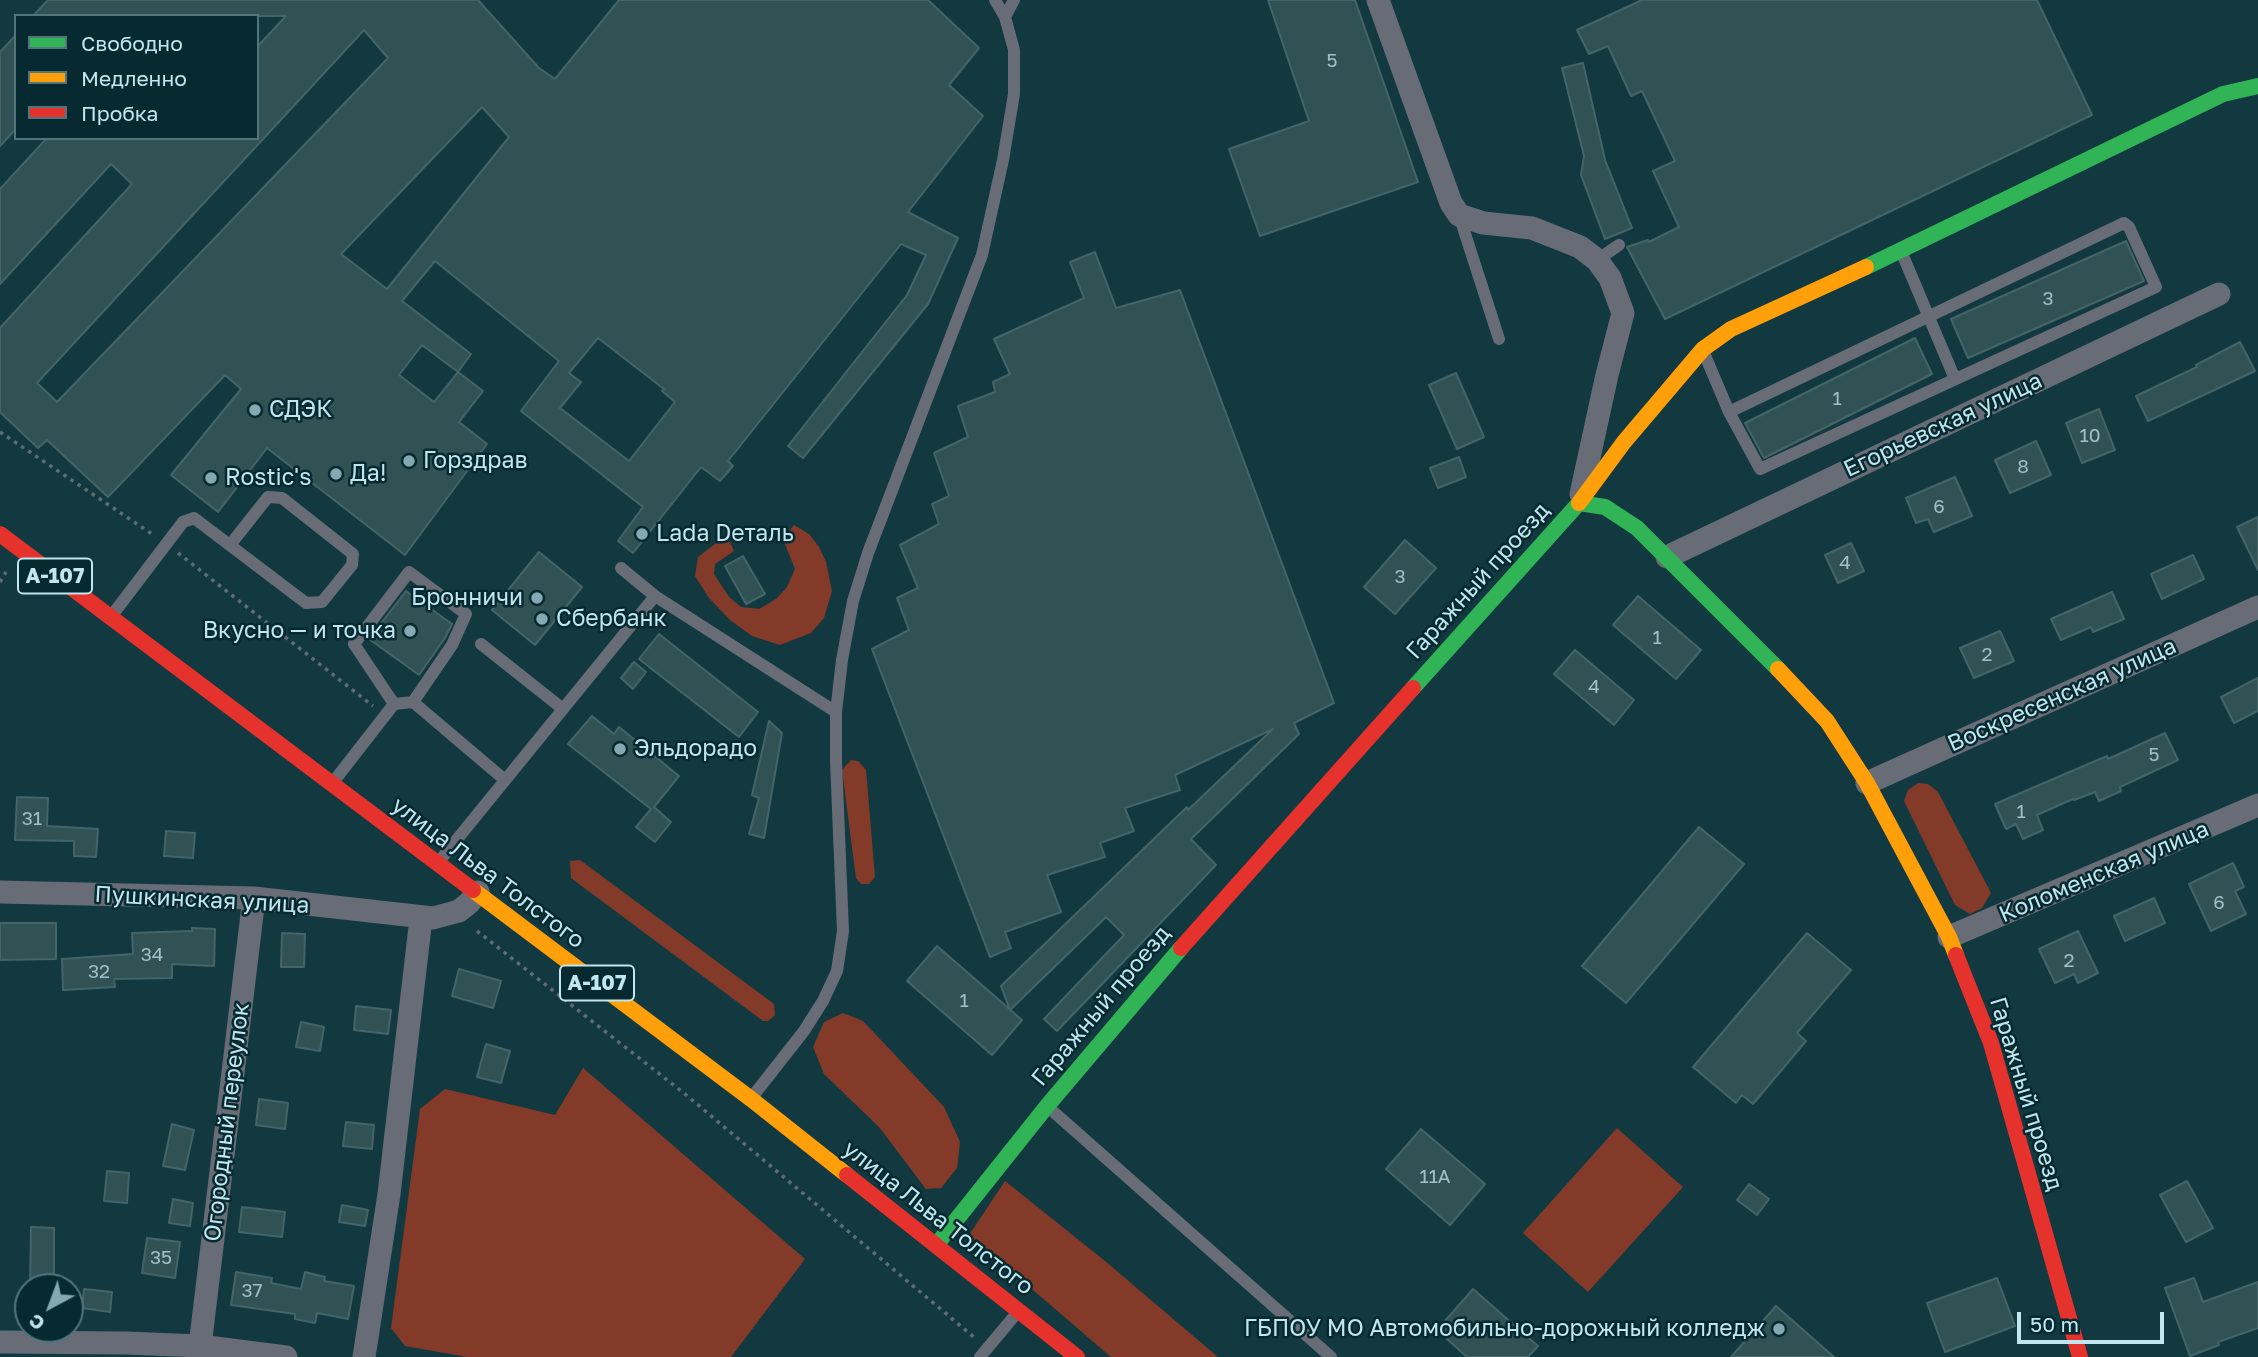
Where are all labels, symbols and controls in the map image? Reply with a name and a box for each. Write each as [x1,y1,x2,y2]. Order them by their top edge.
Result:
legend [14,14,259,140]
text: Свободно [81,30,183,56]
house number: 5 [1326,50,1338,72]
text: Медленно [81,65,187,91]
text: Пробка [81,100,159,126]
house number: 3 [2042,288,2054,310]
street label: Егорьевская улица [1839,367,2047,483]
house number: 1 [1832,388,1842,410]
place label: СДЭК [269,396,332,424]
marker: СДЭК [247,402,263,418]
house number: 10 [2080,425,2100,447]
place label: Горздрав [423,447,527,475]
marker: Горздрав [401,453,417,469]
house number: 8 [2017,456,2029,478]
place label: Да! [350,460,387,488]
place label: Rostic's [225,464,311,492]
marker: Да! [328,466,344,482]
marker: Rostic's [203,470,219,486]
house number: 6 [1933,496,1945,518]
street label: Гаражный проезд [1401,497,1555,665]
place label: Lada Dеталь [656,520,794,548]
marker: Lada Dеталь [634,526,650,542]
house number: 4 [1839,552,1851,574]
road number: А-107 [18,558,92,594]
house number: 3 [1394,566,1406,588]
place label: Бронничи [411,584,523,612]
marker: Бронничи [529,590,545,606]
place label: Сбербанк [556,605,667,633]
marker: Сбербанк [534,611,550,627]
place label: Вкусно — и точка [203,617,396,645]
marker: Вкусно — и точка [402,623,418,639]
house number: 1 [1652,627,1662,649]
street label: Воскресенская улица [1944,632,2180,758]
house number: 2 [1981,644,1993,666]
house number: 4 [1588,676,1600,698]
place label: Эльдорадо [634,735,757,763]
marker: Эльдорадо [612,741,628,757]
house number: 5 [2148,744,2160,766]
street label: улица Льва Толстого [386,792,590,954]
house number: 1 [2016,801,2026,823]
house number: 31 [22,808,42,830]
street label: Коломенская улица [1995,815,2213,929]
street label: Пушкинская улица [94,881,310,919]
house number: 6 [2213,892,2225,914]
street label: Гаражный проезд [1026,920,1176,1092]
house number: 34 [141,944,163,966]
house number: 2 [2063,950,2075,972]
house number: 32 [88,961,110,983]
road number: А-107 [560,965,634,1000]
house number: 1 [959,990,969,1012]
street label: Гаражный проезд [1983,994,2069,1194]
street label: Огородный переулок [199,1001,255,1243]
street label: улица Льва Толстого [837,1135,1039,1301]
house number: 11А [1419,1166,1451,1188]
house number: 35 [150,1247,172,1269]
north arrow [14,1273,84,1343]
house number: 37 [241,1280,263,1302]
scale bar [2020,1298,2167,1342]
text: С [24,1310,49,1336]
text: 50 m [2030,1311,2079,1337]
place label: ГБПОУ МО Автомобильно-дорожный колледж [1244,1315,1765,1343]
marker: ГБПОУ МО Автомобильно-дорожный колледж [1771,1321,1787,1337]

